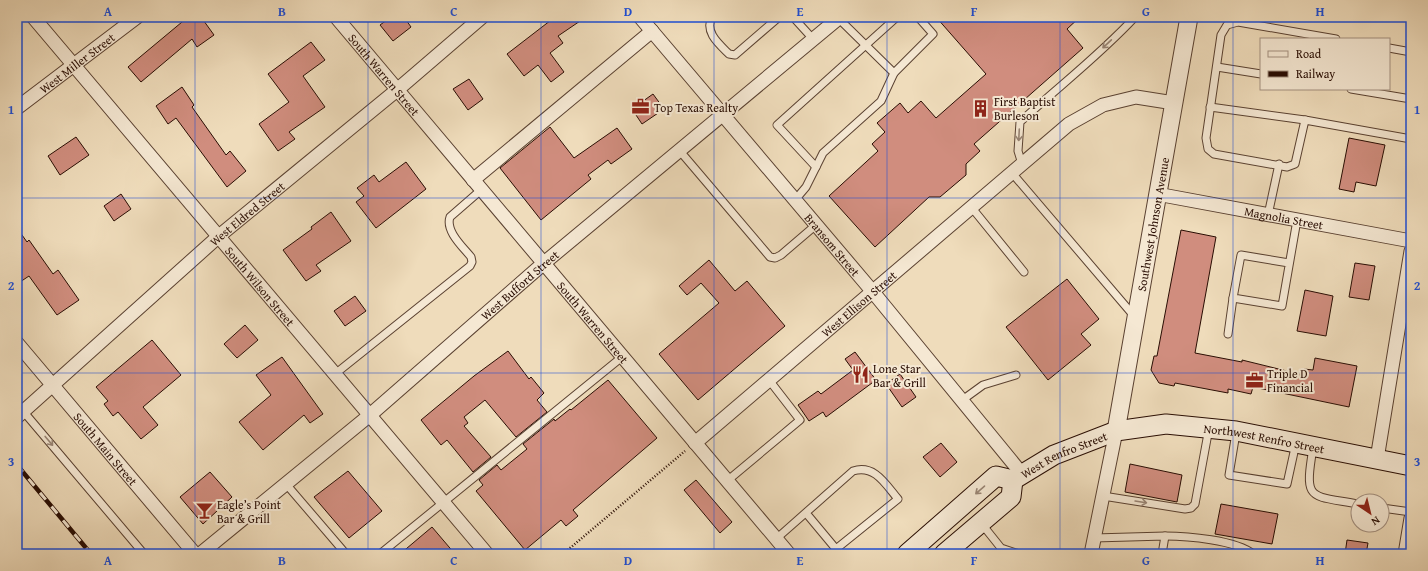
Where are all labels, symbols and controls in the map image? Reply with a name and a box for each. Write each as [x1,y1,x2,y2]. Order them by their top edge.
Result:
text: A [104,2,113,21]
text: B [278,2,286,21]
text: C [450,2,458,21]
text: D [624,2,632,21]
text: E [797,2,804,21]
text: F [971,2,978,21]
text: G [1142,2,1150,21]
text: H [1315,2,1325,21]
street label: West Miller Street [36,28,119,97]
street label: South Warren Street [345,30,424,120]
legend [1260,38,1390,90]
one-way arrow [1102,39,1112,49]
text: Road [1296,45,1322,62]
text: Railway [1296,65,1335,82]
place label: First Baptist Burleson [994,93,1056,124]
office icon: Top Texas Realty [631,97,651,117]
building icon: First Baptist Burleson [971,98,991,118]
place label: Top Texas Realty [654,99,738,116]
text: 1 [8,100,14,119]
text: 1 [1414,100,1420,119]
one-way arrow [1015,128,1023,141]
street label: Southwest Johnson Avenue [1132,156,1173,292]
street label: West Eldred Street [205,177,288,249]
street label: Magnolia Street [1243,202,1325,233]
street label: Bransom Street [801,209,865,280]
street label: South Wilson Street [222,242,299,330]
street label: West Bufford Street [477,245,563,323]
street label: West Ellison Street [817,266,900,340]
text: 2 [8,276,15,295]
text: 2 [1414,276,1421,295]
street label: South Warren Street [554,277,633,367]
place label: Lone Star Bar & Grill [873,360,927,391]
restaurant icon: Lone Star Bar & Grill [850,365,870,385]
place label: Triple D Financial [1267,365,1314,396]
office icon: Triple D Financial [1244,370,1264,390]
street label: South Main Street [70,408,142,489]
street label: Northwest Renfro Street [1203,419,1327,457]
street label: West Renfro Street [1017,426,1110,482]
one-way arrow [44,436,53,446]
text: 3 [8,452,14,471]
text: 3 [1414,452,1420,471]
one-way arrow [975,485,985,494]
north arrow [1350,493,1390,533]
place label: Eagle’s Point Bar & Grill [217,496,282,527]
one-way arrow [1135,498,1148,506]
bar icon: Eagle’s Point Bar & Grill [194,501,214,521]
text: N [1368,513,1383,530]
text: A [104,551,113,570]
text: B [278,551,286,570]
text: C [450,551,458,570]
text: D [624,551,632,570]
text: E [797,551,804,570]
text: F [971,551,978,570]
text: G [1142,551,1150,570]
text: H [1315,551,1325,570]

